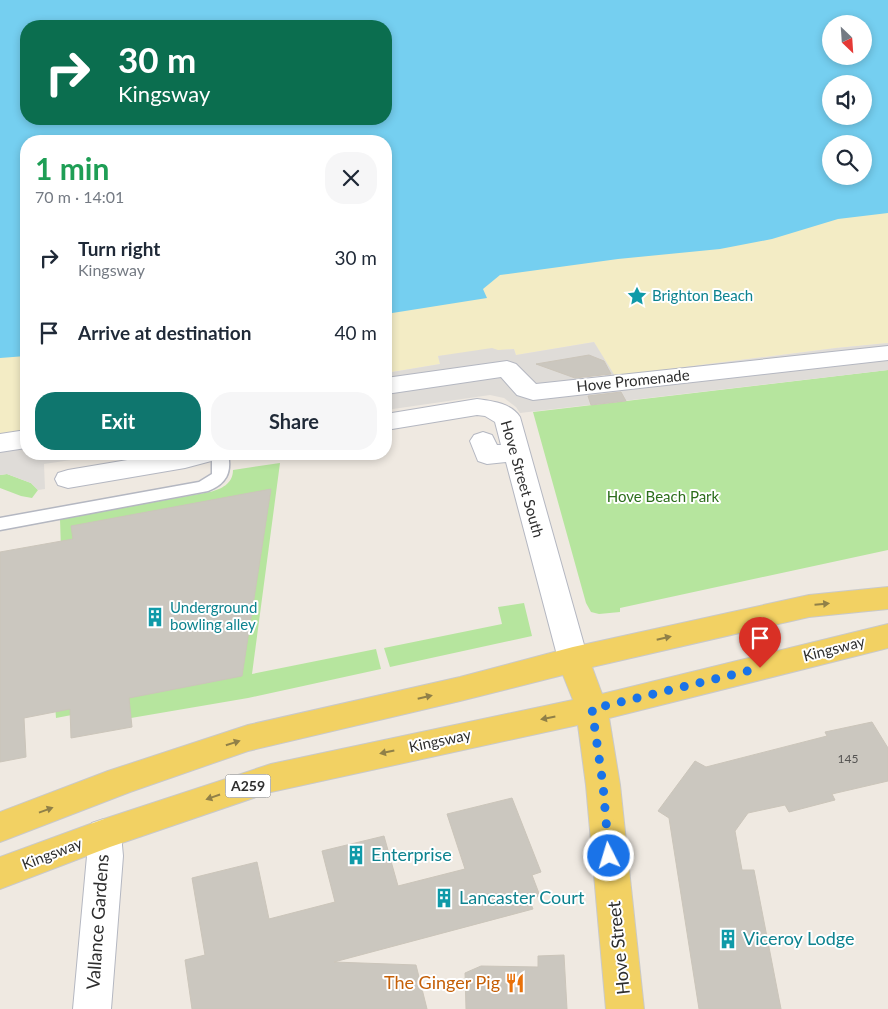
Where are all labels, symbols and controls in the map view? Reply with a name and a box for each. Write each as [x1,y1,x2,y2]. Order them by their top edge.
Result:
north arrow [822,15,872,65]
map controls [822,15,872,185]
text: 30 m [118,38,196,80]
icon: right [35,40,100,105]
button: sound [822,75,872,125]
text: Kingsway [118,80,210,107]
button: search [822,135,872,185]
text: 1 min [35,150,109,186]
button: close [325,152,377,204]
text: 70 m · 14:01 [35,187,124,206]
text: Turn right [78,237,160,260]
icon: right [35,244,63,272]
text: 30 m [334,246,377,269]
text: Kingsway [78,260,145,279]
place icon: Brighton Beach [626,285,648,307]
place label: Brighton Beach [652,286,753,304]
icon: arrive [35,319,63,347]
text: Arrive at destination [78,321,251,344]
text: 40 m [334,321,377,344]
street label: Hove Promenade [575,365,690,395]
button: Exit [35,392,201,450]
button: Share [211,392,377,450]
street label: Hove Street South [498,418,548,539]
park label: Hove Beach Park [607,487,720,505]
place label: Underground bowling alley [170,598,257,633]
one-way arrow [815,600,831,608]
building icon: Underground bowling alley [144,606,166,628]
pin [739,617,781,668]
icon: arrive [746,624,774,652]
street label: Kingsway [801,632,867,664]
one-way arrow [656,634,671,642]
one-way arrow [417,693,432,701]
one-way arrow [539,714,555,722]
street label: Kingsway [407,725,473,755]
one-way arrow [226,739,241,747]
one-way arrow [380,748,395,756]
house number: 145 [838,751,858,766]
road number: A259 [226,774,270,798]
one-way arrow [206,794,221,801]
one-way arrow [39,806,54,814]
position arrow [582,829,634,881]
street label: Kingsway [19,833,84,873]
place label: Enterprise [371,843,452,865]
building icon: Enterprise [345,844,367,866]
street label: Vallance Gardens [81,853,113,990]
place label: Lancaster Court [459,886,585,908]
building icon: Lancaster Court [433,887,455,909]
street label: Hove Street [602,900,634,996]
place label: Viceroy Lodge [743,927,855,949]
building icon: Viceroy Lodge [717,928,739,950]
place label: The Ginger Pig [384,971,500,993]
restaurant icon: The Ginger Pig [504,972,526,994]

